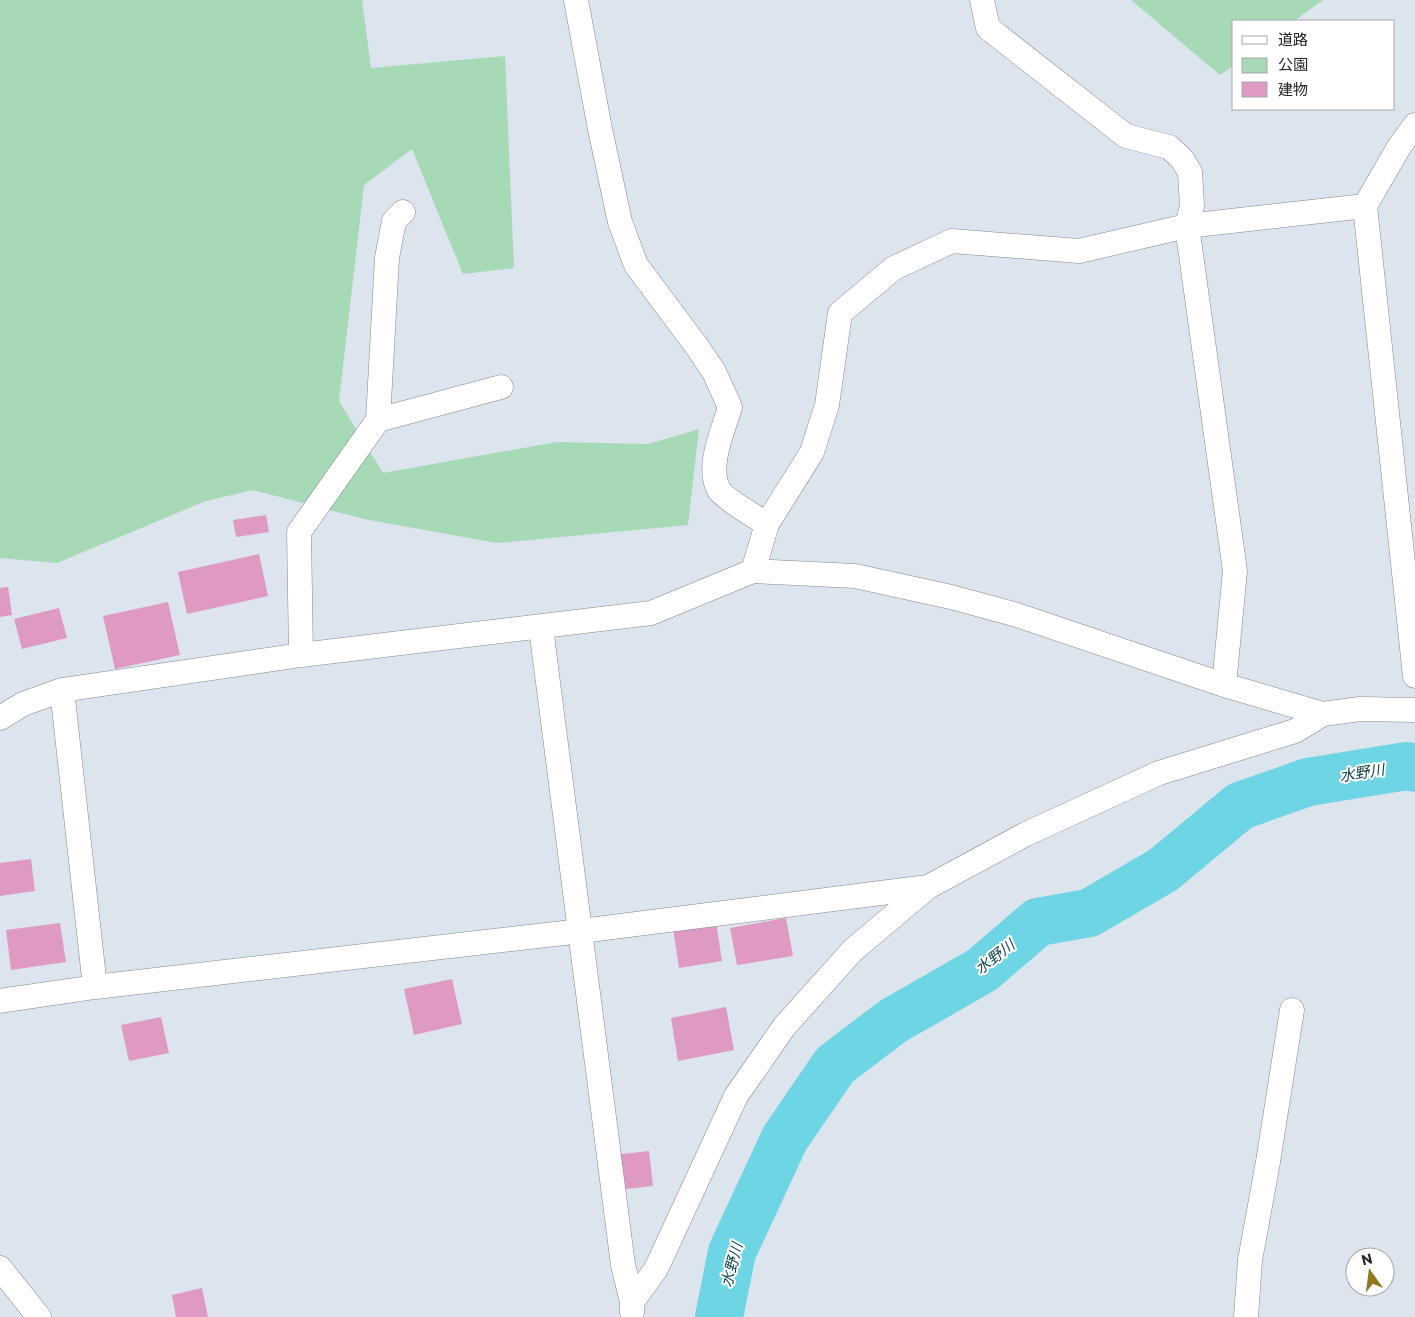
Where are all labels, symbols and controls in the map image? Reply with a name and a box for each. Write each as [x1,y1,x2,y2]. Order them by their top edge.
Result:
legend [1232,20,1395,110]
text: 道路 [1278,30,1308,48]
text: 公園 [1278,55,1308,73]
text: 建物 [1278,80,1308,98]
water label: 水野川 [1338,759,1387,784]
water label: 水野川 [971,934,1019,977]
water label: 水野川 [717,1239,746,1289]
north arrow [1345,1247,1395,1297]
text: N [1360,1249,1374,1268]

